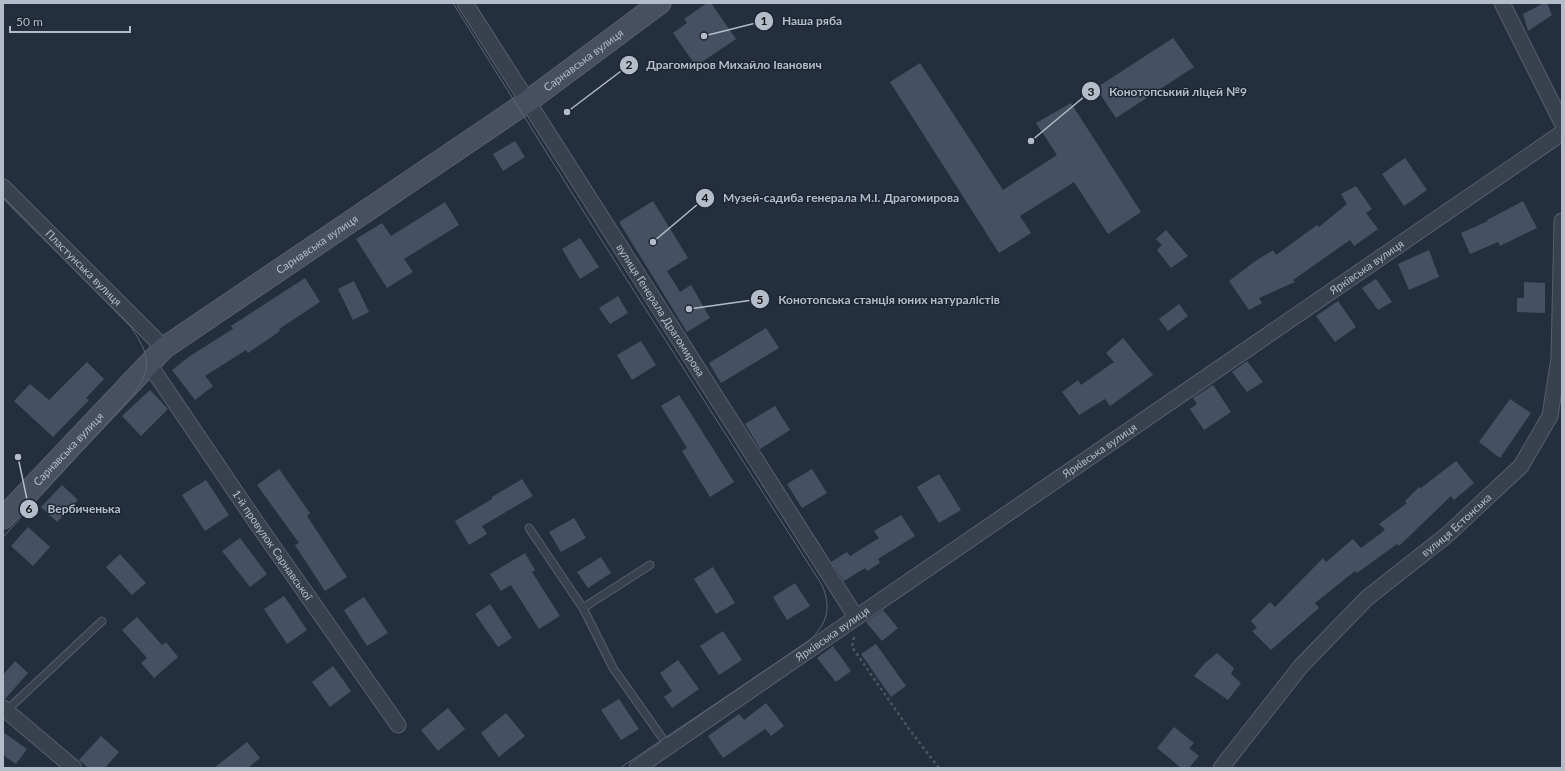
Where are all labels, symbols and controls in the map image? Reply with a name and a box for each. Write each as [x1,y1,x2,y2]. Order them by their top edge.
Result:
scale bar [10,8,130,34]
callout: Наша ряба [754,9,850,33]
text: 1 [761,13,768,28]
text: Наша ряба [782,13,842,28]
text: 50 m [16,14,43,29]
street label: Сарнавська вулиця [541,26,626,93]
callout: Драгомиров Михайло Іванович [619,53,830,77]
text: 2 [626,57,633,72]
text: Драгомиров Михайло Іванович [646,57,822,72]
callout: Конотопський ліцей №9 [1081,79,1255,103]
text: 3 [1088,84,1095,99]
text: Конотопський ліцей №9 [1109,84,1247,99]
callout: Музей-садиба генерала М.І. Драгомирова [695,186,967,210]
text: 4 [702,190,709,205]
text: Музей-садиба генерала М.І. Драгомирова [723,190,959,205]
street label: Сарнавська вулиця [273,212,360,276]
street label: Пластунська вулиця [43,226,125,308]
street label: Ярківська вулиця [1326,237,1406,297]
street label: вулиця Генерала Драгомирова [614,241,708,378]
callout: Конотопська станція юних натуралістів [750,287,1008,311]
text: 5 [757,292,764,307]
text: Конотопська станція юних натуралістів [778,292,1000,307]
street label: Сарнавська вулиця [30,409,106,488]
street label: Ярківська вулиця [1059,420,1139,481]
street label: 1-й провулок Сарнавської [230,487,316,603]
street label: вулиця Естонська [1419,490,1494,559]
callout: Вербиченька [19,497,128,521]
text: 6 [26,501,33,516]
text: Вербиченька [47,501,121,516]
street label: Ярківська вулиця [792,603,872,664]

